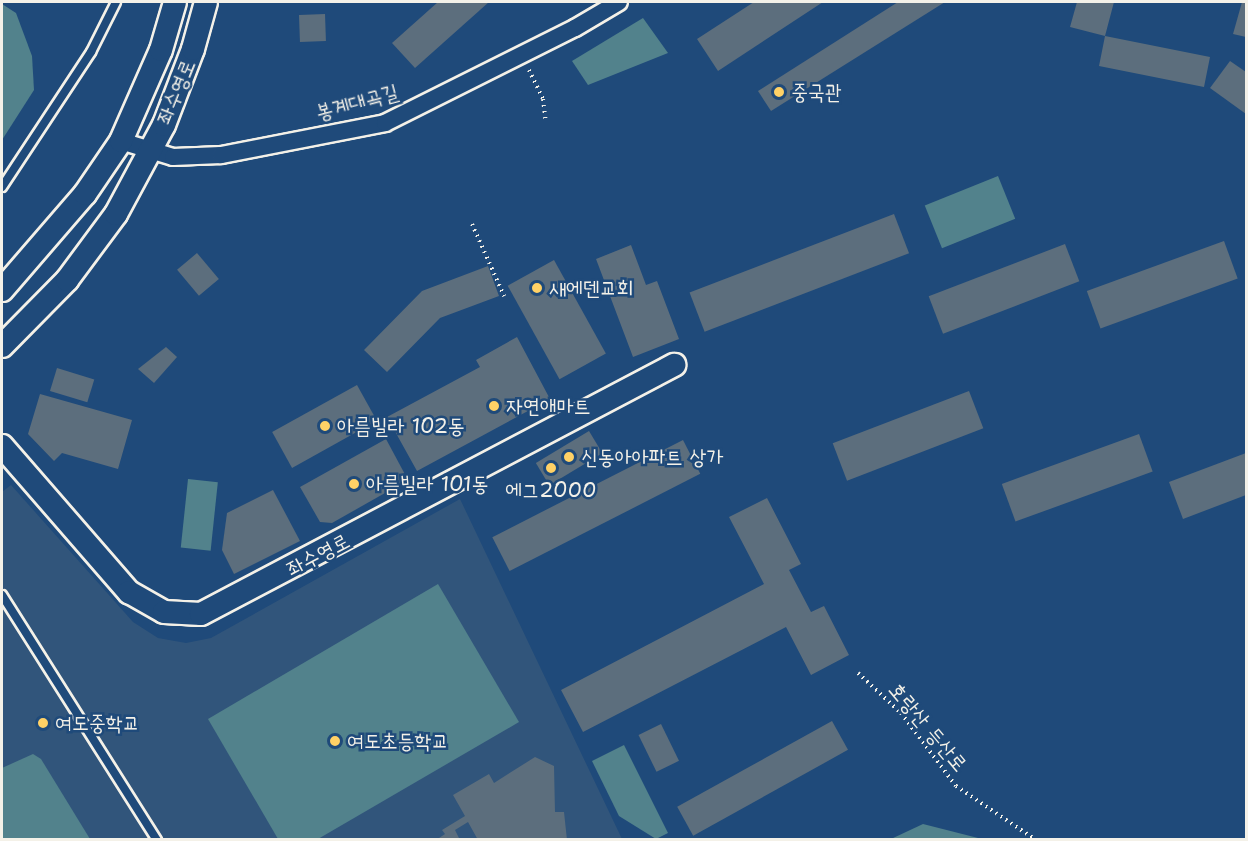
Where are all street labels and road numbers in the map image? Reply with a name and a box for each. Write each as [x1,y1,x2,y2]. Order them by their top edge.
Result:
street label: 좌수영로 [152,56,200,128]
street label: 봉계대곡길 [313,79,401,125]
street label: 좌수영로 [282,528,354,582]
street label: 호랑산 등산로 [883,677,973,777]

